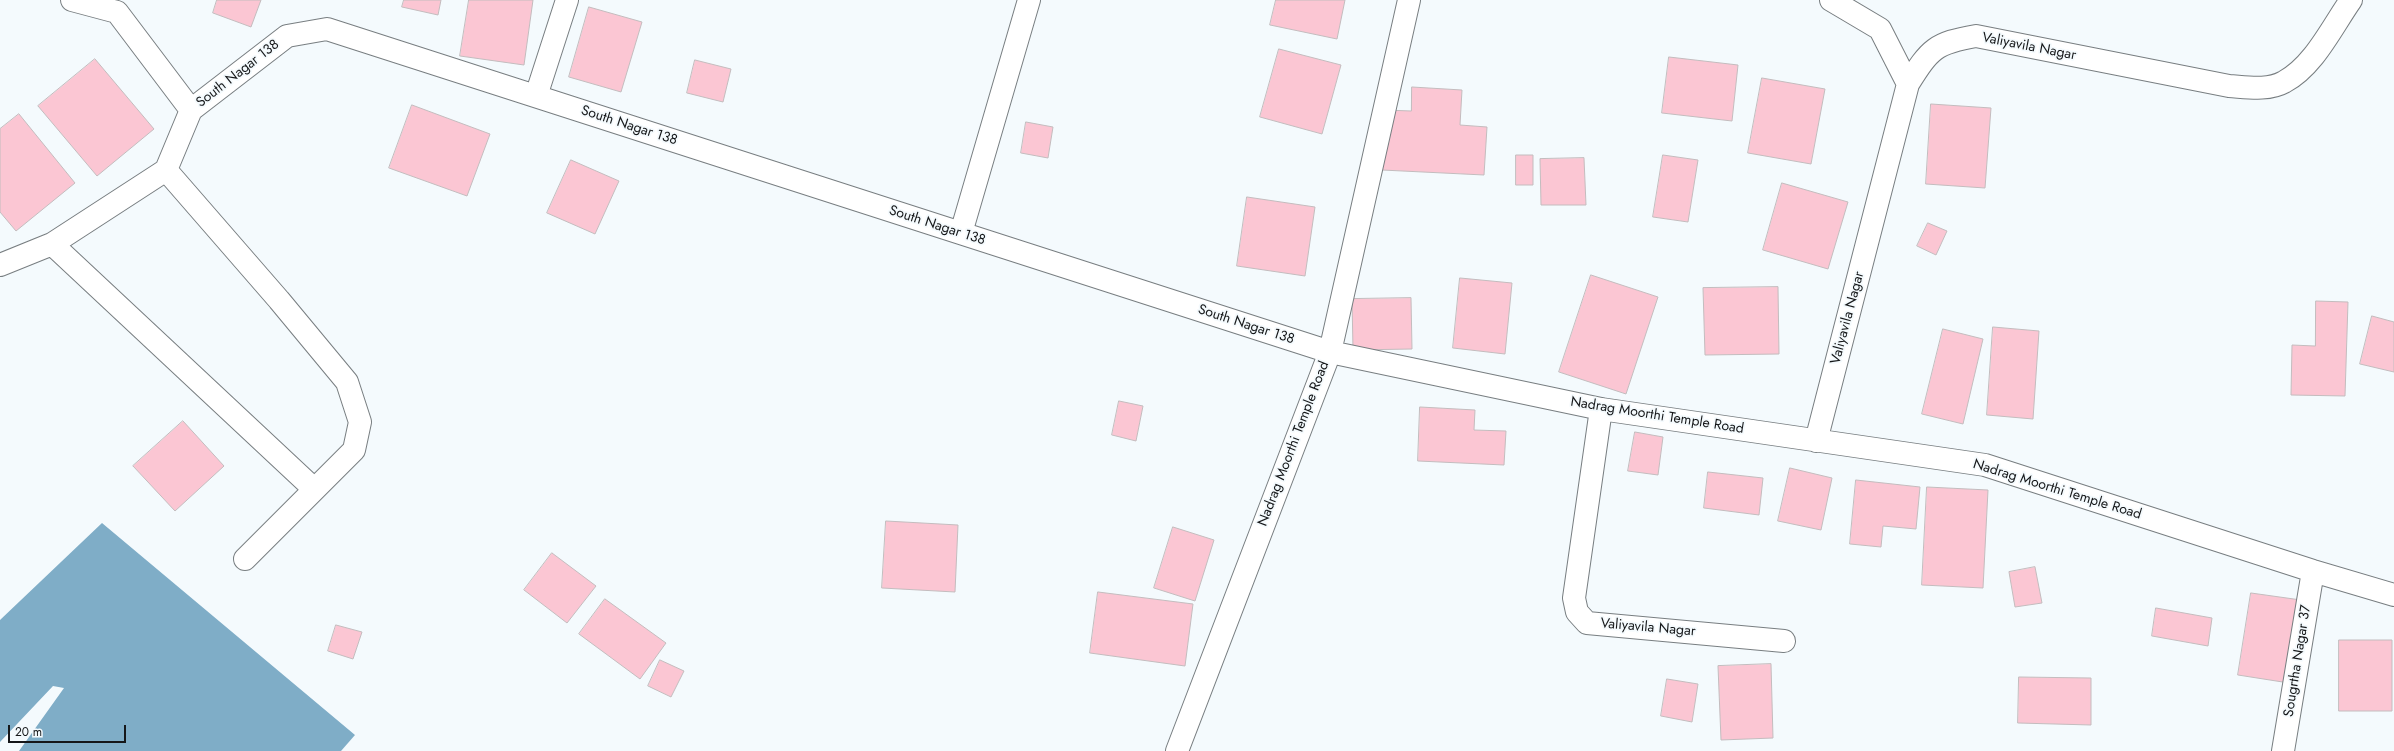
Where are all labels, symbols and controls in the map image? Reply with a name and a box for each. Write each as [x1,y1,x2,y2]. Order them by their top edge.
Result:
street label: Valiyavila Nagar [1981,30,2077,64]
street label: South Nagar 138 [193,36,283,112]
street label: South Nagar 138 [579,102,679,150]
street label: South Nagar 138 [887,202,987,250]
street label: Valiyavila Nagar [1828,270,1868,366]
street label: South Nagar 138 [1196,301,1296,349]
street label: Nadrag Moorthi Temple Road [1255,359,1333,529]
street label: Nadrag Moorthi Temple Road [1569,394,1745,438]
street label: Nadrag Moorthi Temple Road [1971,456,2143,524]
street label: Sougrtha Nagar 37 [2281,604,2315,718]
street label: Valiyavila Nagar [1600,615,1696,641]
scale bar [10,717,128,743]
text: 20 m [15,723,42,741]

